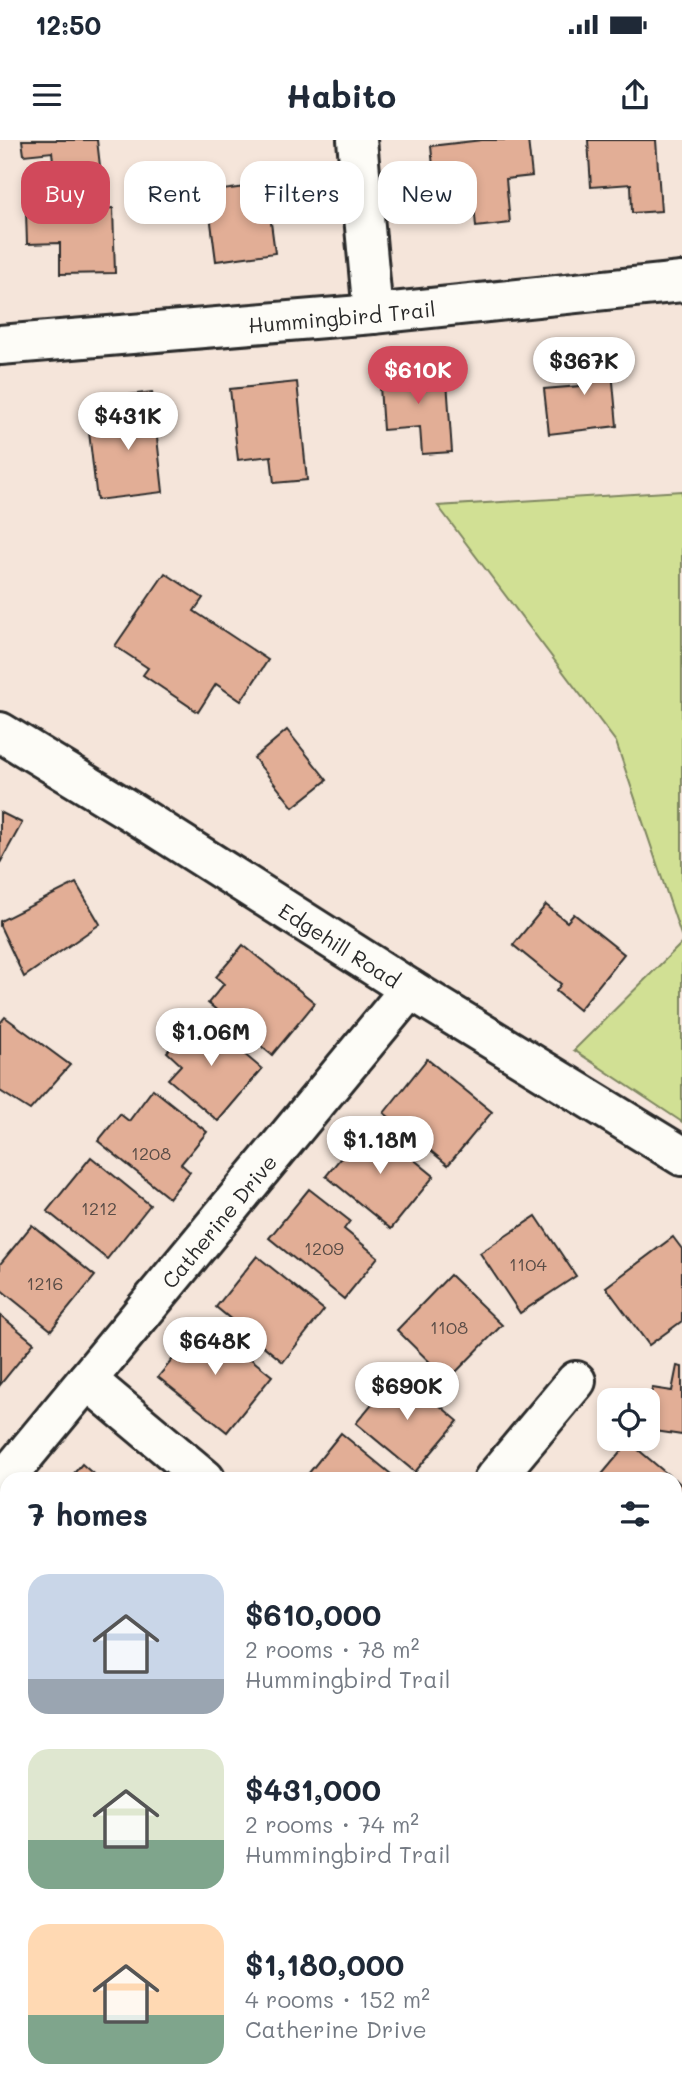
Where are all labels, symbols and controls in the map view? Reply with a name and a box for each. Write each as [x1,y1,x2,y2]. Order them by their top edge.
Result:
text: 12:50 [35,8,101,42]
text: Habito [286,74,396,116]
icon: menu [28,76,66,114]
icon: share [616,76,654,114]
chip: Buy [21,161,110,224]
chip: Rent [124,161,226,224]
chip: Filters [240,161,364,224]
chip: New [378,161,477,224]
street label: Hummingbird Trail [247,294,437,338]
pin: $367K [535,338,633,397]
text: $367K [549,345,619,375]
pin: $610K [369,346,467,406]
text: $610K [384,354,452,384]
pin: $431K [79,392,177,452]
text: $431K [94,400,162,430]
street label: Edgehill Road [274,896,406,993]
pin: $1.06M [154,1009,268,1068]
text: $1.06M [172,1016,250,1046]
pin: $1.18M [323,1116,437,1176]
text: $1.18M [343,1124,417,1154]
house number: 1208 [131,1141,171,1165]
street label: Catherine Drive [155,1148,282,1293]
house number: 1212 [81,1196,117,1220]
house number: 1209 [304,1236,344,1260]
house number: 1104 [509,1252,547,1276]
house number: 1216 [27,1271,64,1295]
house number: 1108 [430,1315,468,1339]
pin: $648K [166,1318,264,1377]
text: $648K [179,1325,251,1355]
pin: $690K [358,1362,456,1422]
text: $690K [371,1370,443,1400]
map controls [597,1388,660,1451]
button: locate [597,1388,660,1451]
text: 7 homes [28,1494,148,1534]
icon: filters [616,1495,654,1533]
text: $610,000 [245,1594,381,1634]
icon: home [84,1602,168,1686]
text: 2 rooms · 78 m² [245,1634,419,1664]
text: Hummingbird Trail [245,1664,450,1694]
text: $431,000 [245,1769,381,1809]
icon: home [84,1777,168,1861]
text: 2 rooms · 74 m² [245,1809,419,1839]
text: Hummingbird Trail [245,1839,450,1869]
text: $1,180,000 [245,1944,404,1984]
icon: home [84,1952,168,2036]
text: 4 rooms · 152 m² [245,1984,430,2014]
text: Catherine Drive [245,2014,427,2044]

